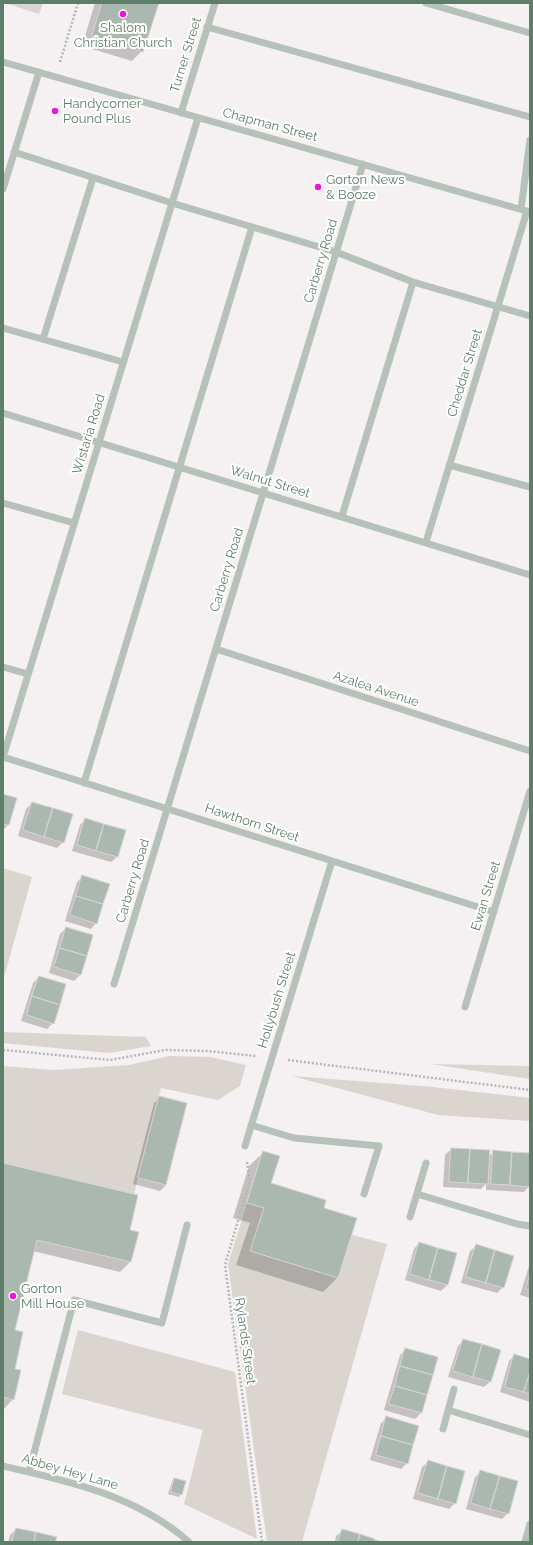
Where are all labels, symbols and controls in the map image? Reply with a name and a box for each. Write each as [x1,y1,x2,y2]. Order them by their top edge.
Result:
marker: Shalom Christian Church [118,9,128,19]
street label: Turner Street [167,15,205,95]
place label: Shalom Christian Church [74,20,172,51]
place label: Handycorner Pound Plus [63,96,141,127]
street label: Chapman Street [221,105,319,145]
marker: Handycorner Pound Plus [50,106,60,116]
place label: Gorton News & Booze [326,172,405,203]
marker: Gorton News & Booze [313,182,323,192]
street label: Carberry Road [301,217,341,305]
street label: Cheddar Street [444,327,486,419]
street label: Wistaria Road [69,392,109,476]
street label: Walnut Street [228,462,312,502]
street label: Carberry Road [207,526,247,614]
street label: Azalea Avenue [331,668,421,710]
street label: Hawthorn Street [203,800,301,846]
street label: Carberry Road [113,837,153,925]
street label: Ewan Street [468,859,504,933]
street label: Hollybush Street [255,950,299,1050]
place label: Gorton Mill House [21,1281,84,1312]
marker: Gorton Mill House [8,1291,18,1301]
street label: Rylands Street [231,1297,259,1385]
street label: Abbey Hey Lane [20,1451,120,1493]

